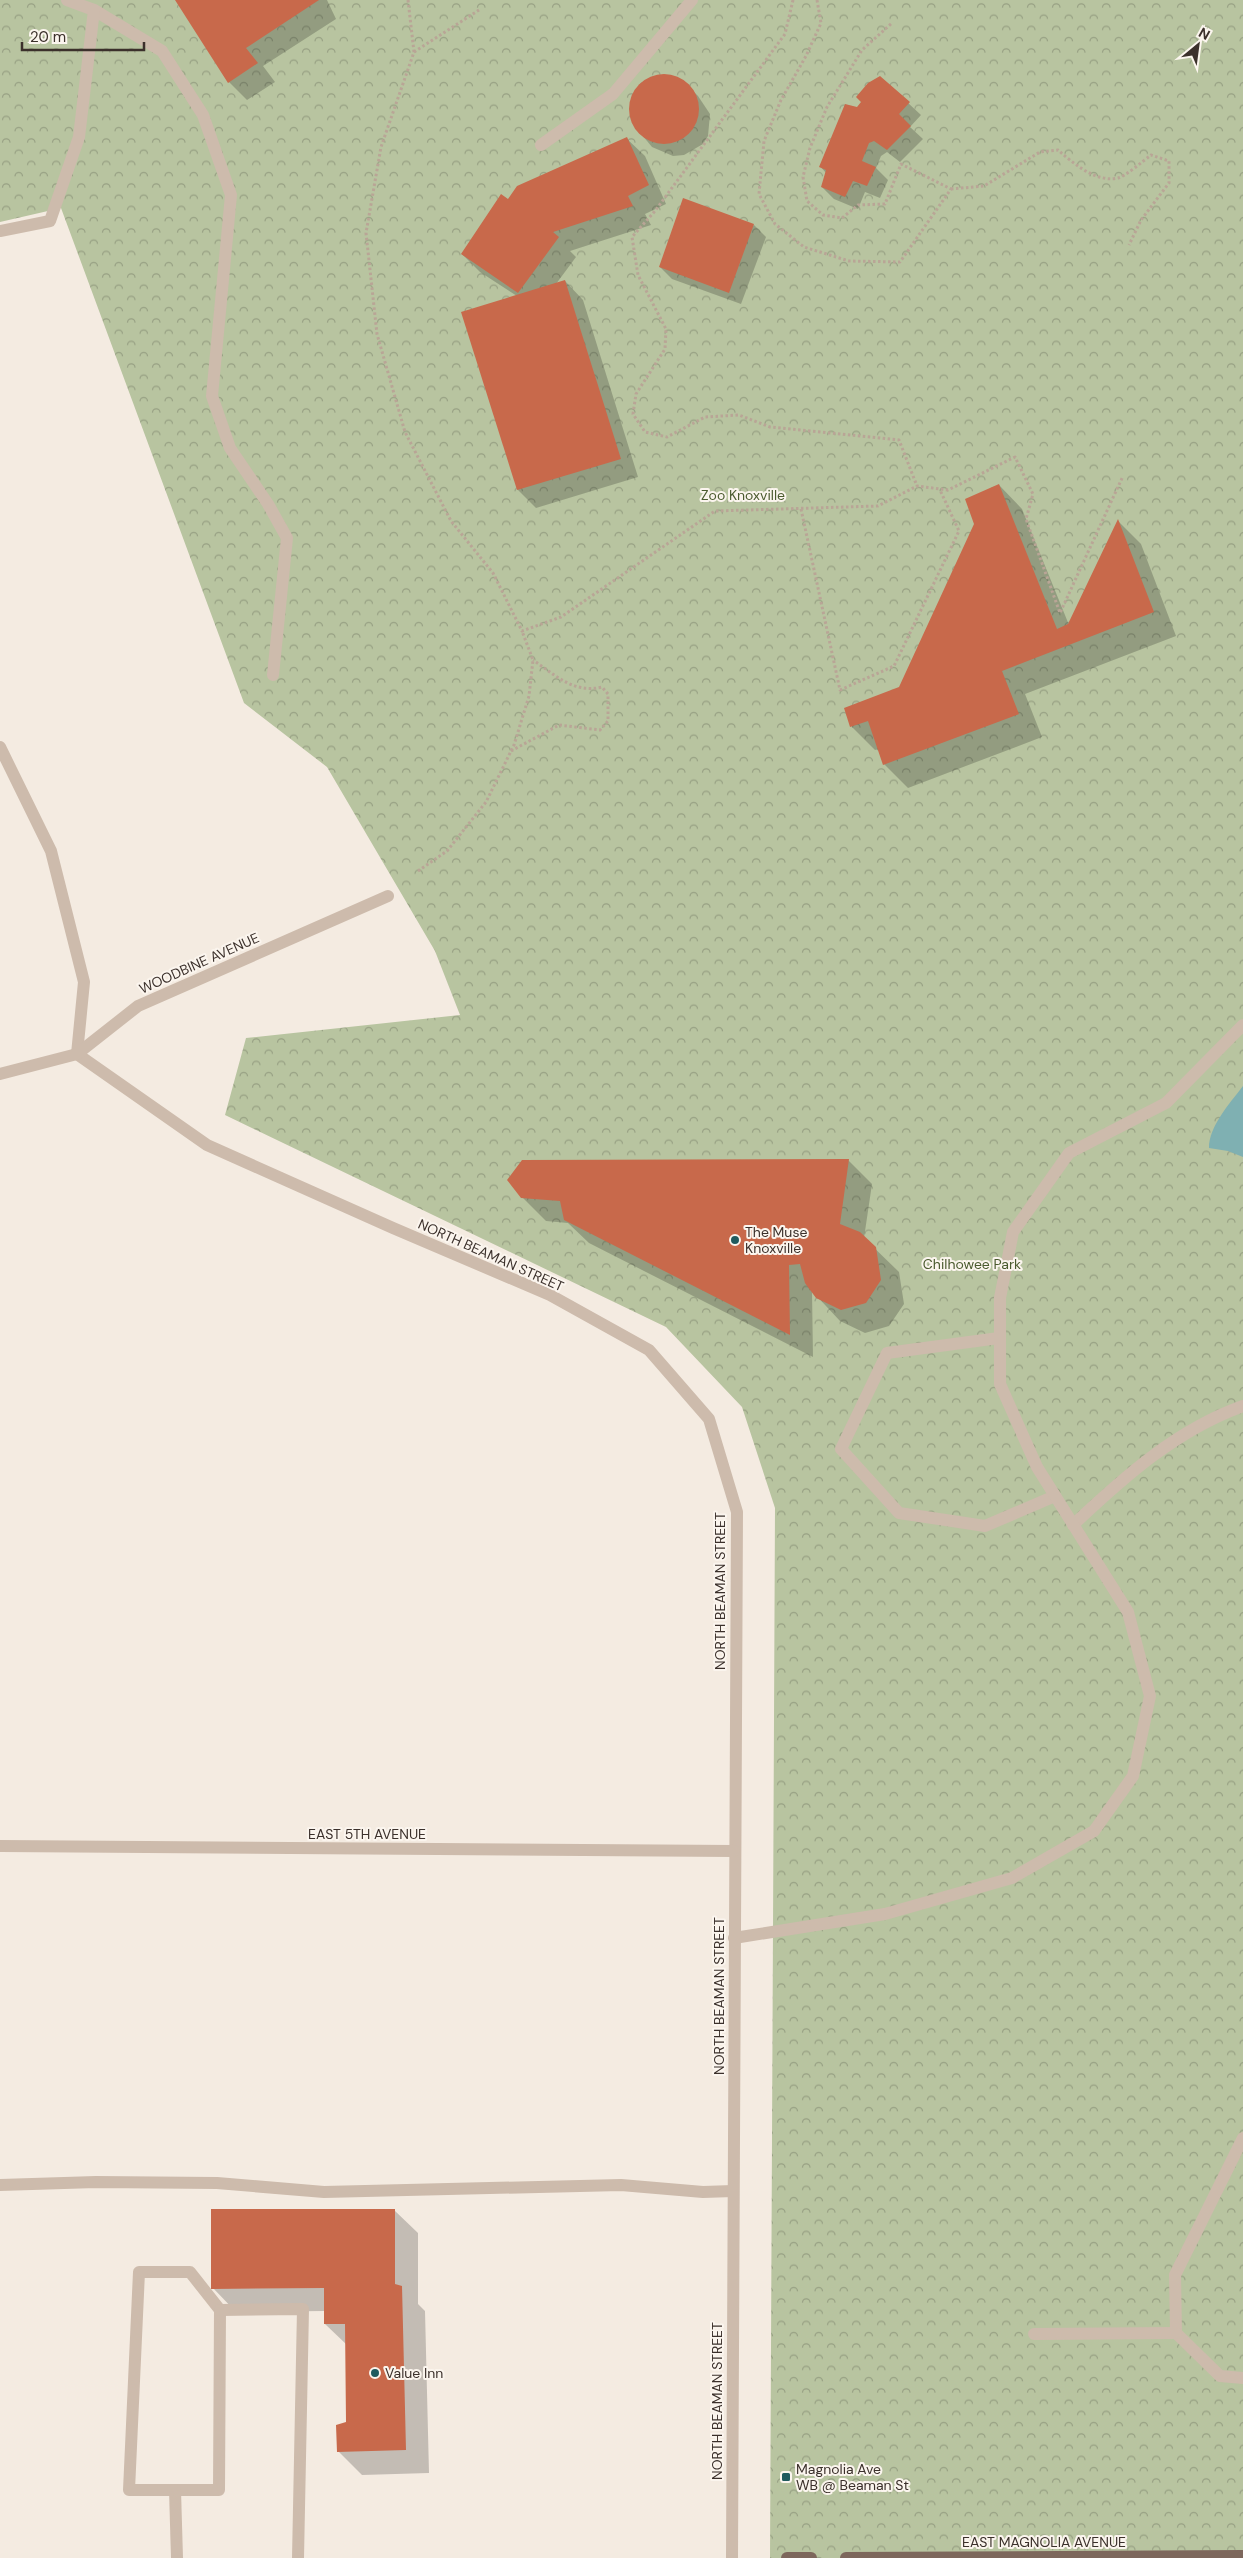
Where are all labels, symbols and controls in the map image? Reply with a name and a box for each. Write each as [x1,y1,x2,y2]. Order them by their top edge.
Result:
scale bar [22,20,145,52]
north arrow [1173,20,1223,70]
text: N [1195,23,1213,44]
text: 20 m [30,27,66,47]
park label: Zoo Knoxville [701,486,785,504]
street label: WOODBINE AVENUE [136,928,262,998]
street label: NORTH BEAMAN STREET [415,1215,567,1295]
place label: The Muse Knoxville [745,1223,807,1257]
marker: The Muse Knoxville [729,1234,741,1246]
park label: Chilhowee Park [923,1255,1021,1273]
street label: NORTH BEAMAN STREET [711,1512,729,1670]
street label: EAST 5TH AVENUE [308,1825,426,1843]
street label: NORTH BEAMAN STREET [710,1917,728,2075]
street label: NORTH BEAMAN STREET [708,2322,726,2480]
place label: Value Inn [385,2364,443,2382]
marker: Value Inn [369,2367,381,2379]
place label: Magnolia Ave WB @ Beaman St [796,2460,909,2494]
marker: Magnolia Ave WB @ Beaman St [780,2471,792,2483]
street label: EAST MAGNOLIA AVENUE [962,2533,1126,2551]

